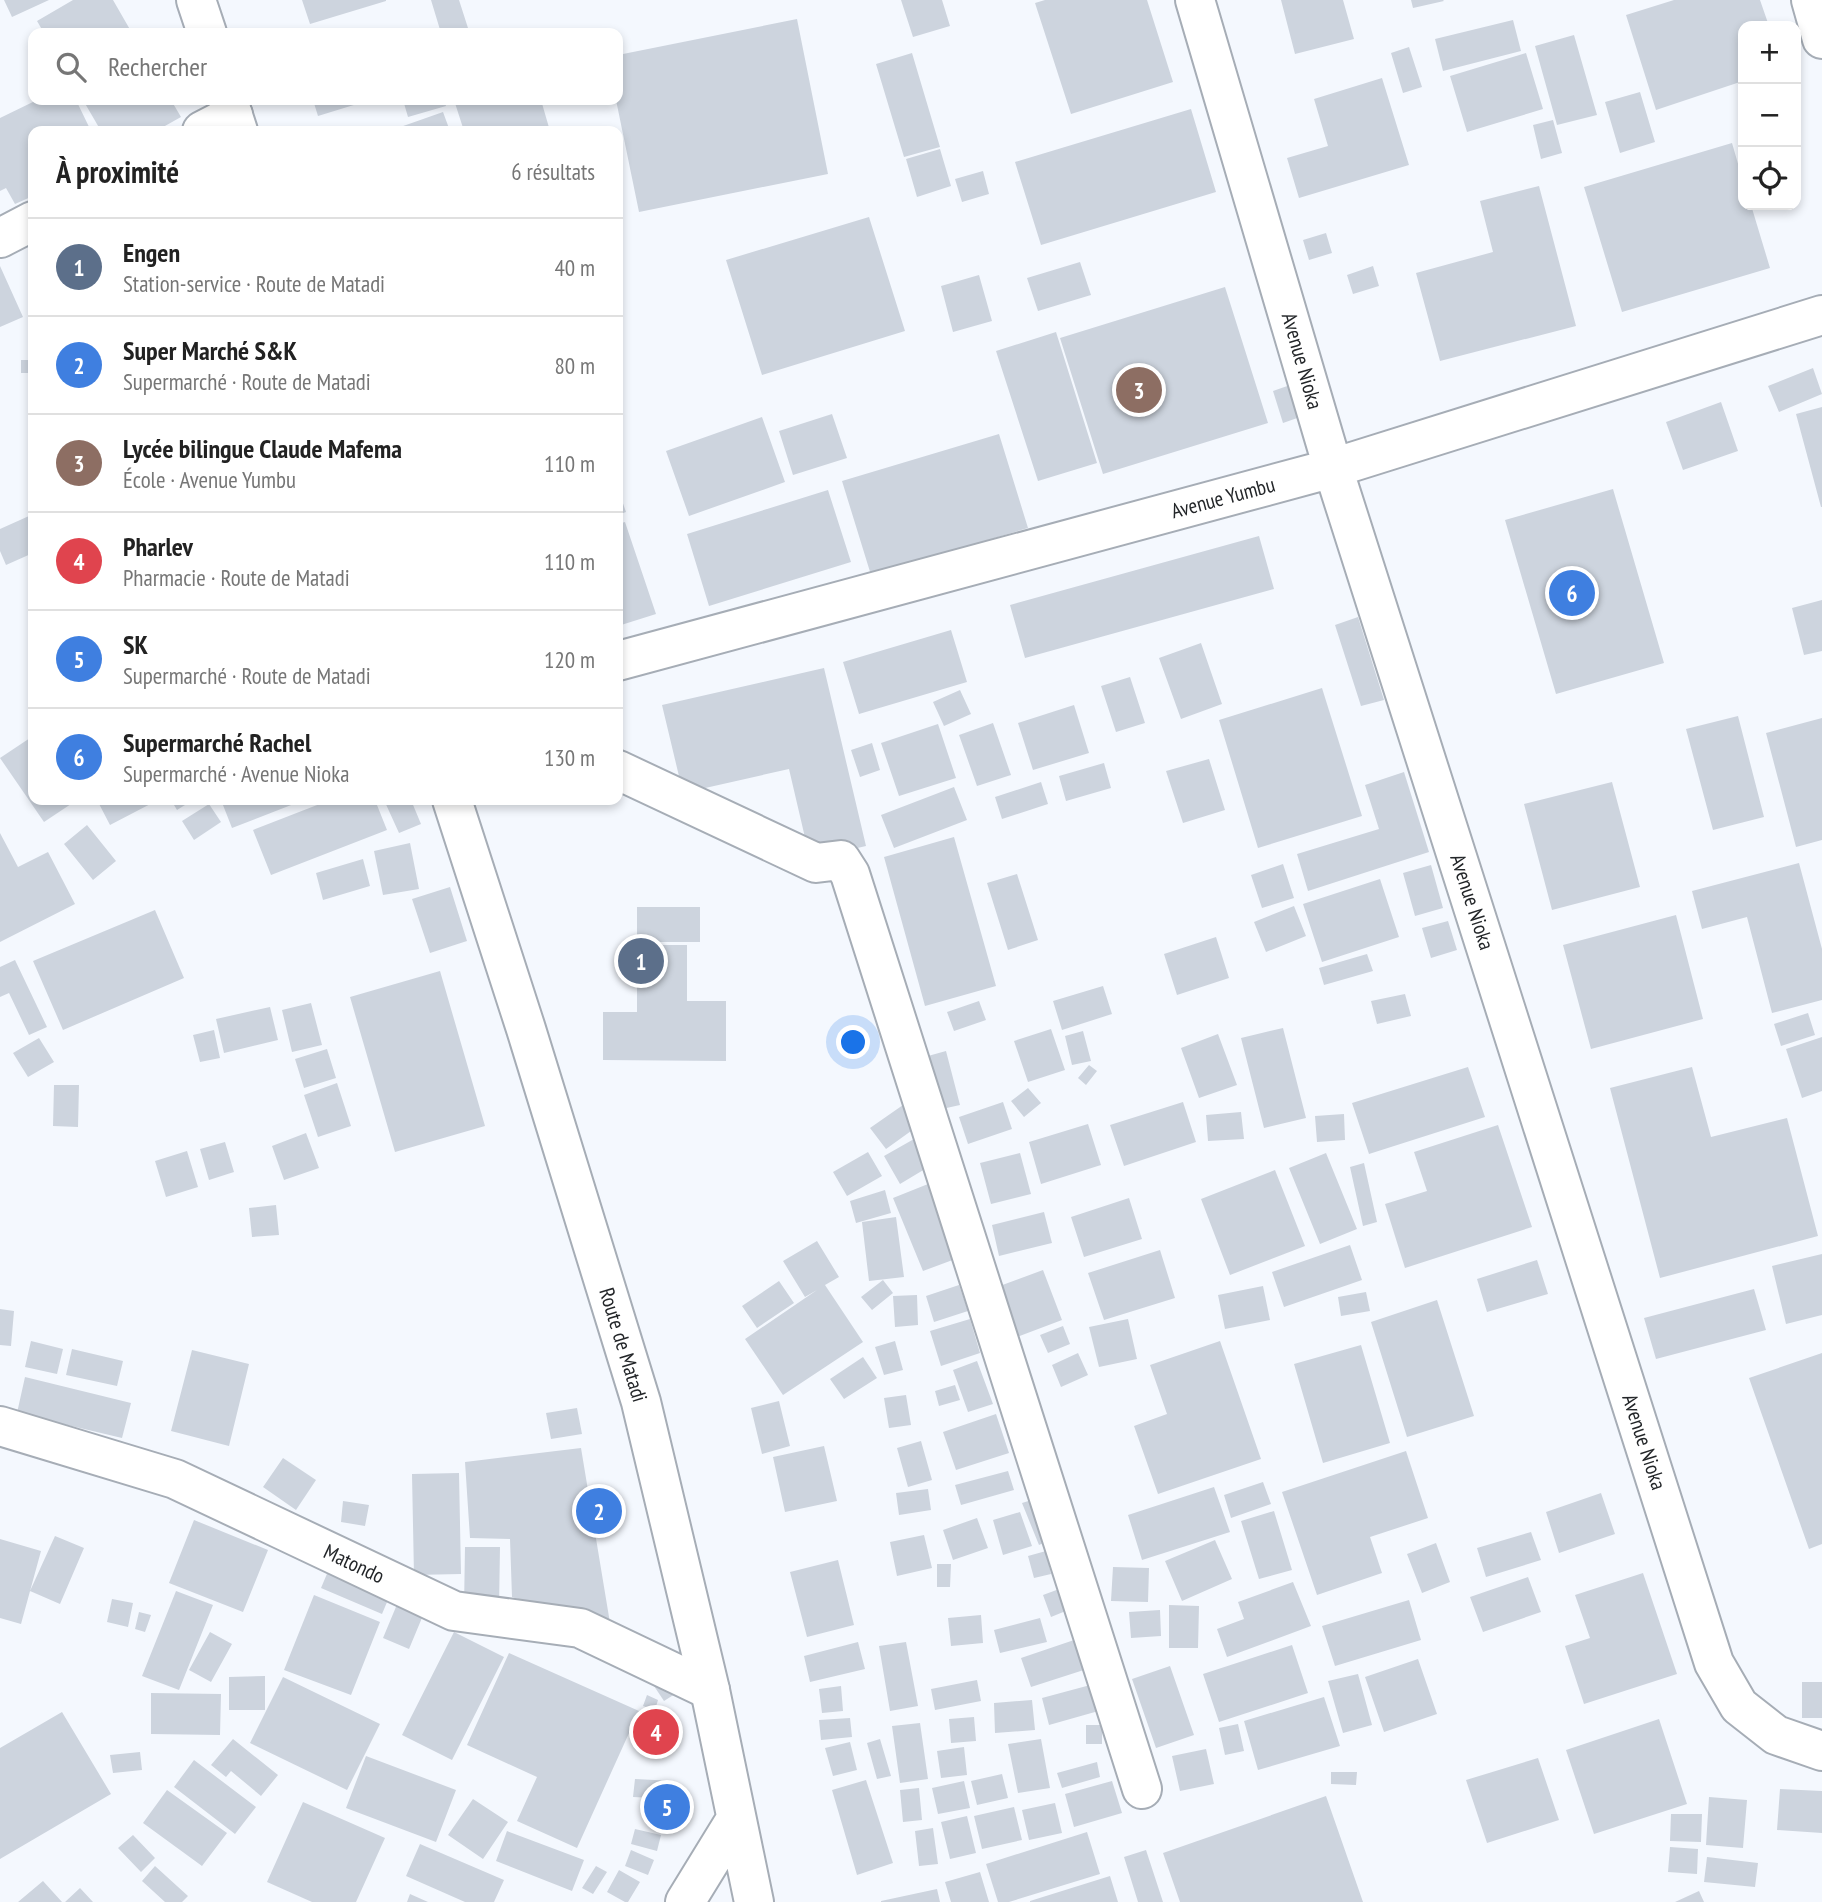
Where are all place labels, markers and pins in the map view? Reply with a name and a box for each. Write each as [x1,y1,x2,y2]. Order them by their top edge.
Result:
pin: 3 [1116,364,1162,416]
pin: 6 [1549,567,1595,619]
pin: 1 [618,935,664,987]
pin: 2 [576,1485,622,1537]
pin: 4 [633,1706,679,1758]
pin: 5 [644,1781,690,1833]

